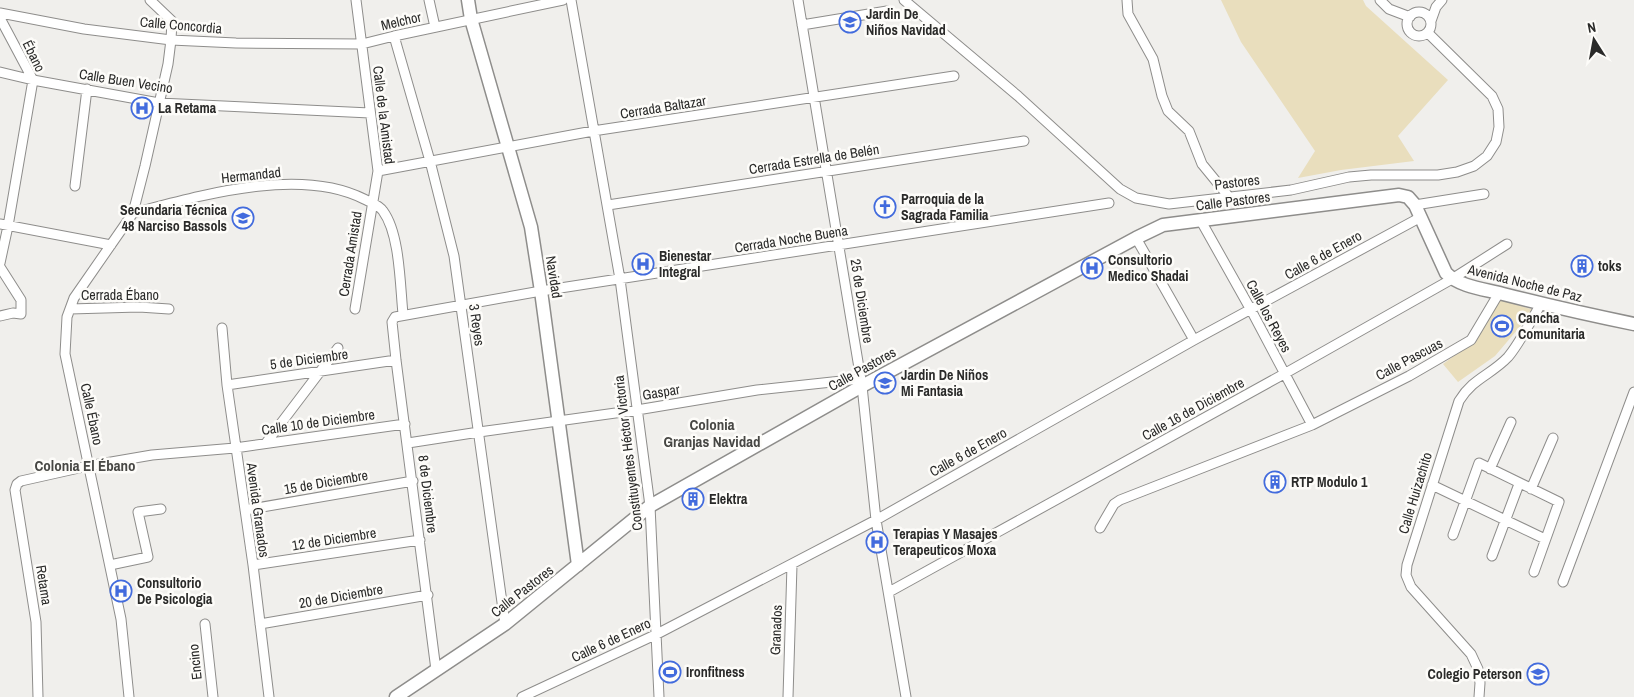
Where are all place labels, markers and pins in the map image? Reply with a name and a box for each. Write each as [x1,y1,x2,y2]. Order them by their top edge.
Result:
place label: Jardin De Niños Navidad [866,5,946,39]
school or university icon: Jardin De Niños Navidad [838,10,862,34]
hospital icon: La Retama [130,96,154,120]
place label: La Retama [158,99,217,117]
place label: Parroquia de la Sagrada Familia [901,190,989,224]
church icon: Parroquia de la Sagrada Familia [873,195,897,219]
place label: Secundaria Técnica 48 Narciso Bassols [120,201,228,235]
school or university icon: Secundaria Técnica 48 Narciso Bassols [231,206,255,230]
place label: Bienestar Integral [659,247,712,281]
place label: Consultorio Medico Shadai [1108,251,1188,285]
hospital icon: Bienestar Integral [631,252,655,276]
building icon: toks [1570,254,1594,278]
hospital icon: Consultorio Medico Shadai [1080,256,1104,280]
place label: toks [1598,257,1622,275]
place label: Cancha Comunitaria [1518,309,1586,343]
sports icon: Cancha Comunitaria [1490,314,1514,338]
place label: Jardin De Niños Mi Fantasia [901,366,988,400]
school or university icon: Jardin De Niños Mi Fantasia [873,371,897,395]
building icon: RTP Modulo 1 [1263,470,1287,494]
place label: RTP Modulo 1 [1291,473,1368,491]
building icon: Elektra [681,487,705,511]
place label: Elektra [709,490,748,508]
place label: Terapias Y Masajes Terapeuticos Moxa [893,525,998,559]
hospital icon: Terapias Y Masajes Terapeuticos Moxa [865,530,889,554]
place label: Consultorio De Psicologia [137,574,213,608]
hospital icon: Consultorio De Psicologia [109,579,133,603]
sports icon: Ironfitness [658,660,682,684]
school or university icon: Colegio Peterson [1526,662,1550,686]
place label: Ironfitness [686,663,745,681]
place label: Colegio Peterson [1428,665,1522,683]

